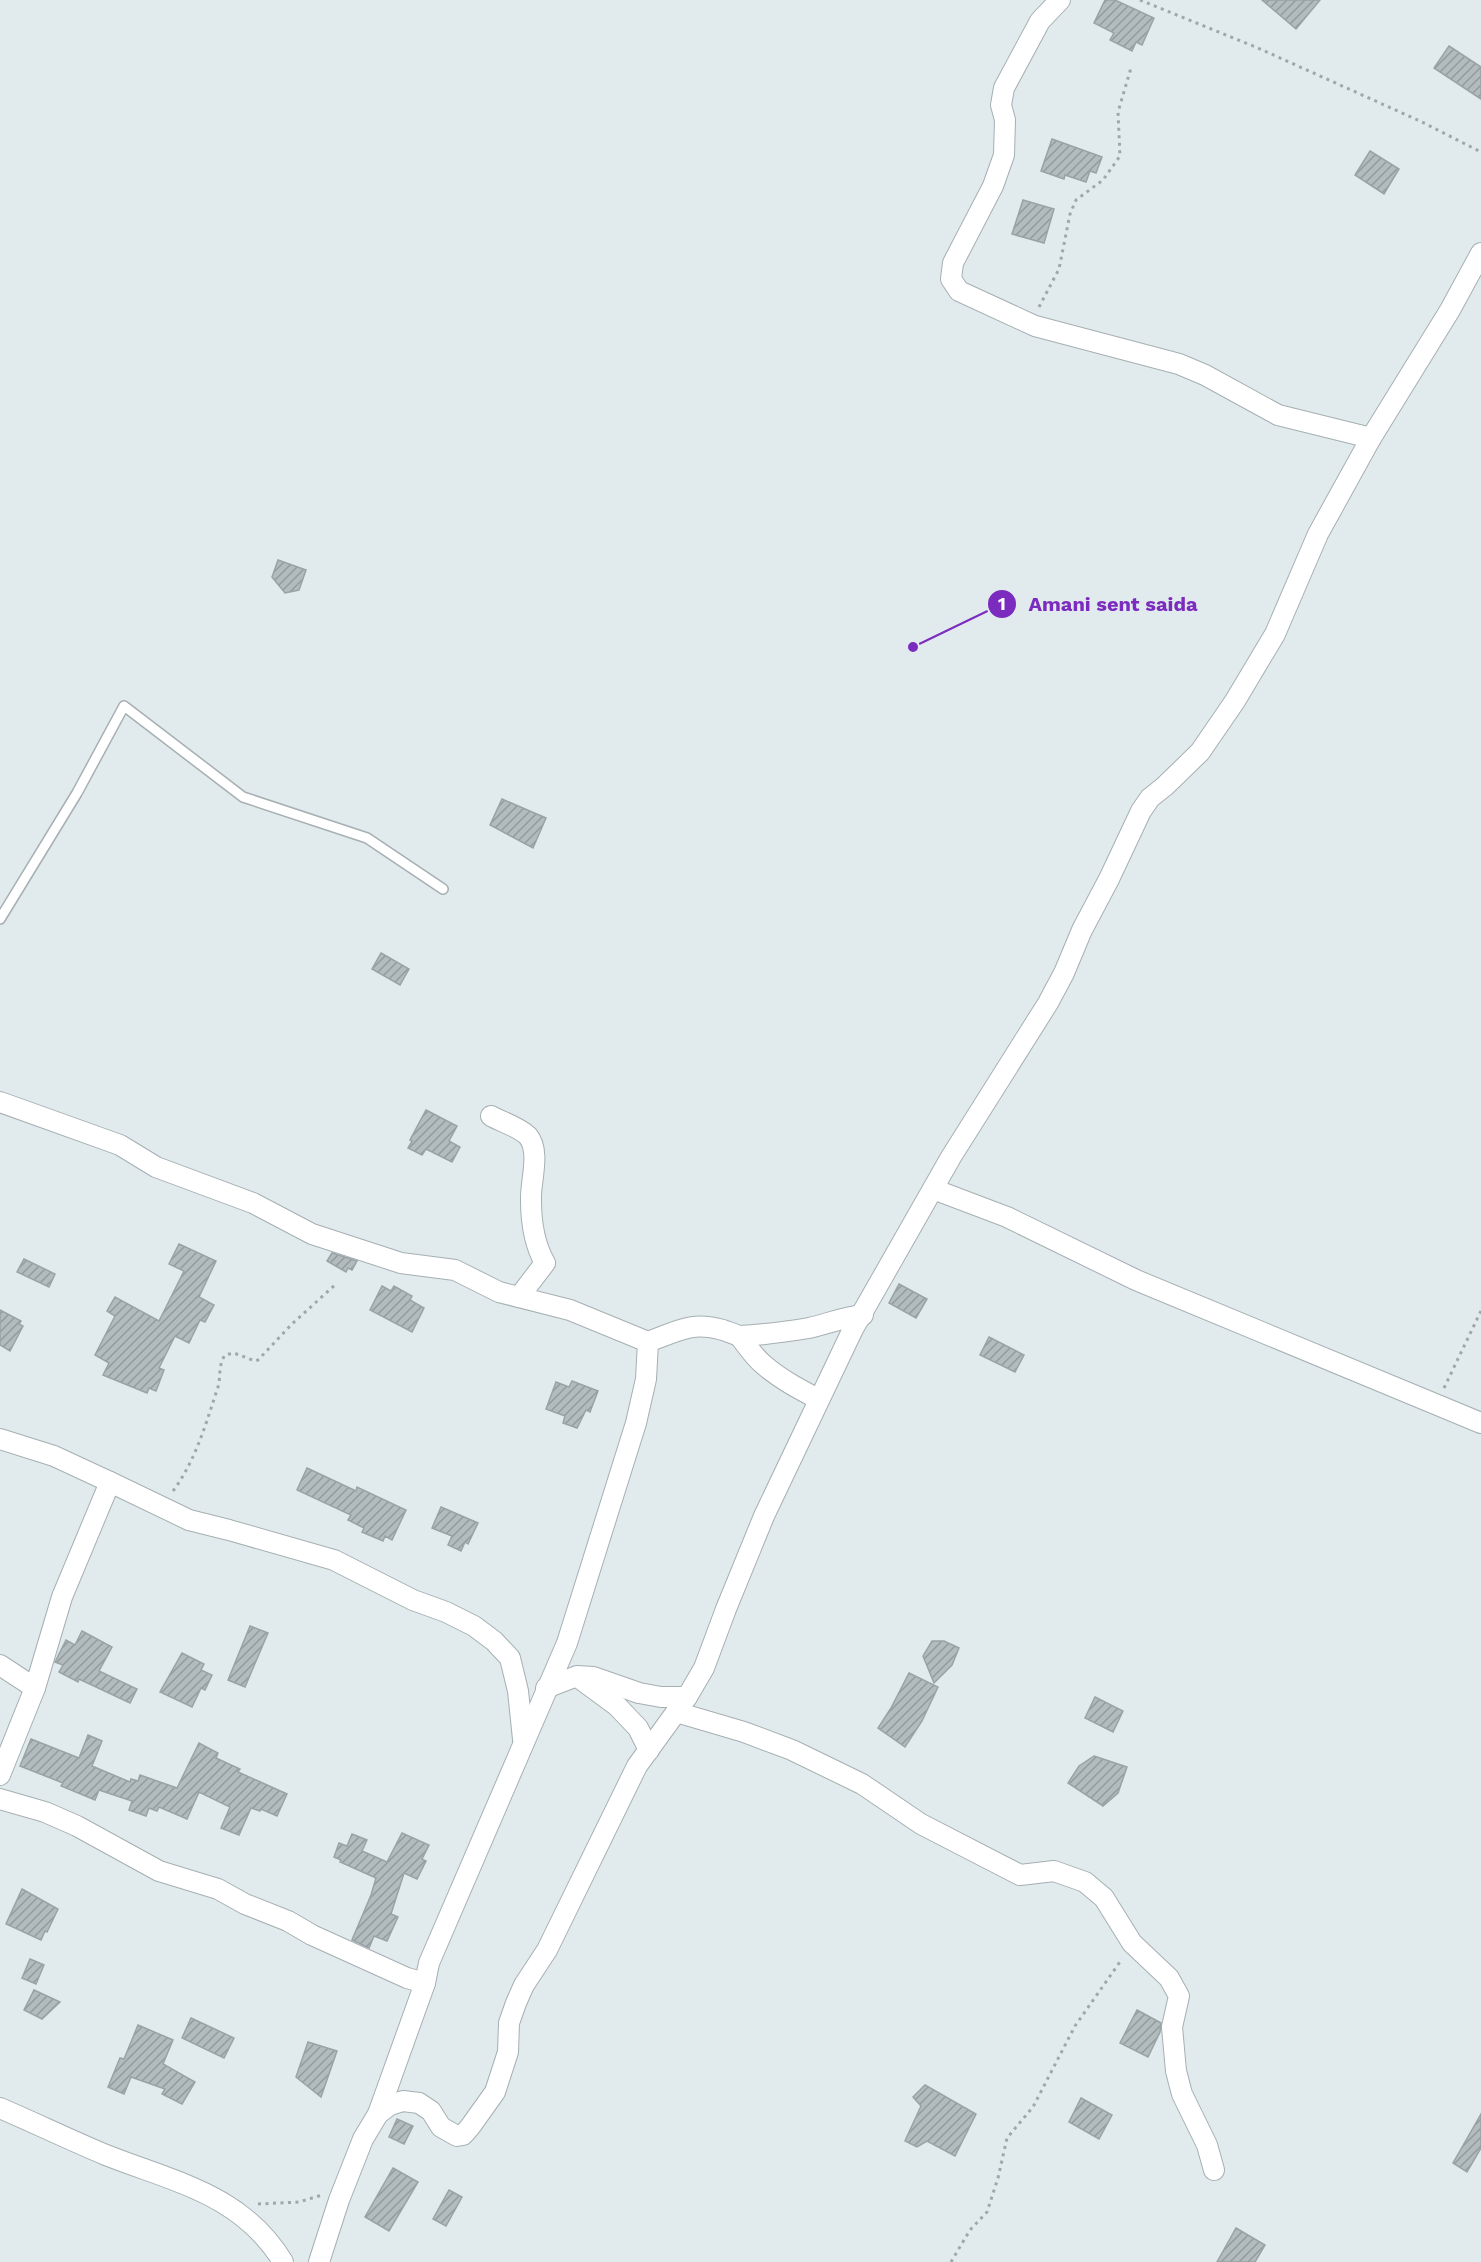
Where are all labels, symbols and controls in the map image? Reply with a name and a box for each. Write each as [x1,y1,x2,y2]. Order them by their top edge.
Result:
callout: Amani sent saida [987,585,1210,623]
text: Amani sent saida [1028,592,1198,616]
text: 1 [998,593,1006,614]

